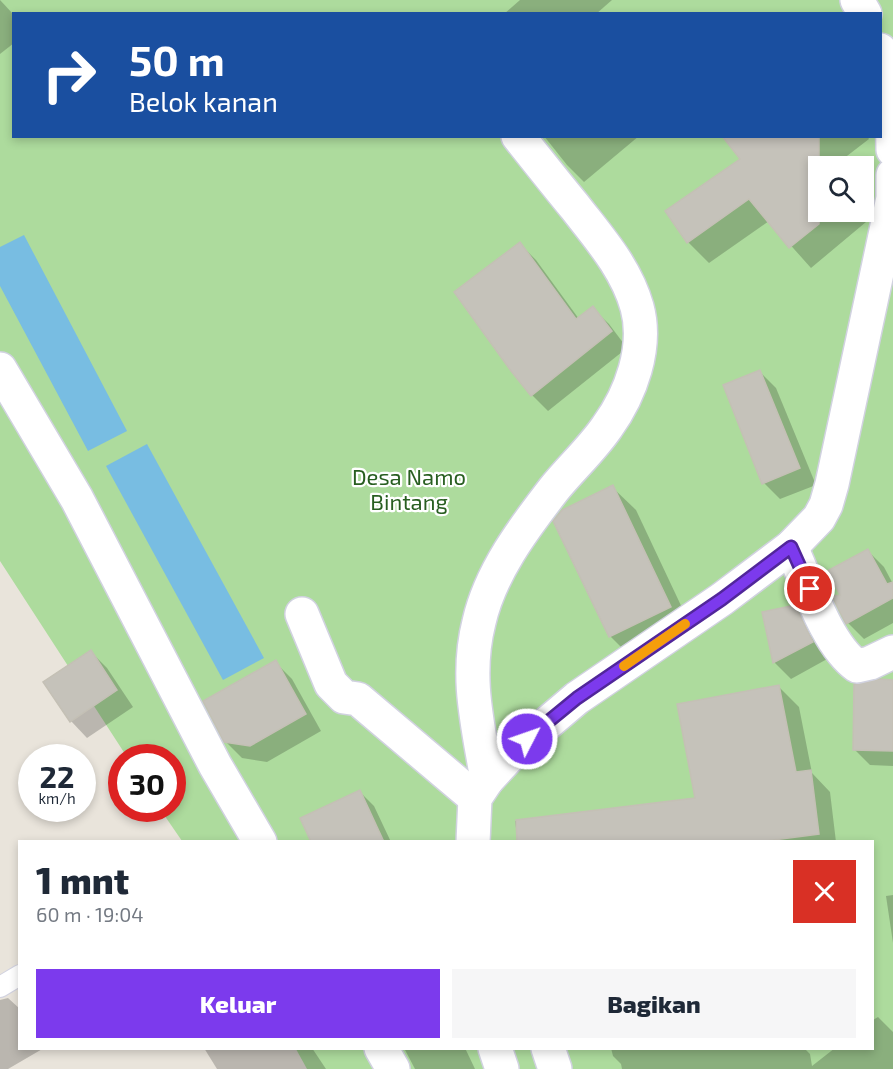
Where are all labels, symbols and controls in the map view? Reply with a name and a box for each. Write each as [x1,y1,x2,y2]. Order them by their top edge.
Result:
text: 50 m [129,34,225,84]
icon: right [30,36,108,114]
text: Belok kanan [129,85,278,117]
map controls [808,156,874,222]
button: search [808,156,874,222]
park label: Desa Namo Bintang [352,463,466,514]
pin [784,563,835,614]
icon: arrive [793,572,826,605]
position arrow [495,707,559,771]
speed limit sign: 30 [108,744,186,822]
text: 22 [40,758,74,794]
text: km/h [38,789,76,807]
text: 1 mnt [36,858,129,901]
button: close [793,860,856,923]
text: 60 m · 19:04 [36,902,144,926]
button: Keluar [36,969,440,1038]
button: Bagikan [452,969,856,1038]

